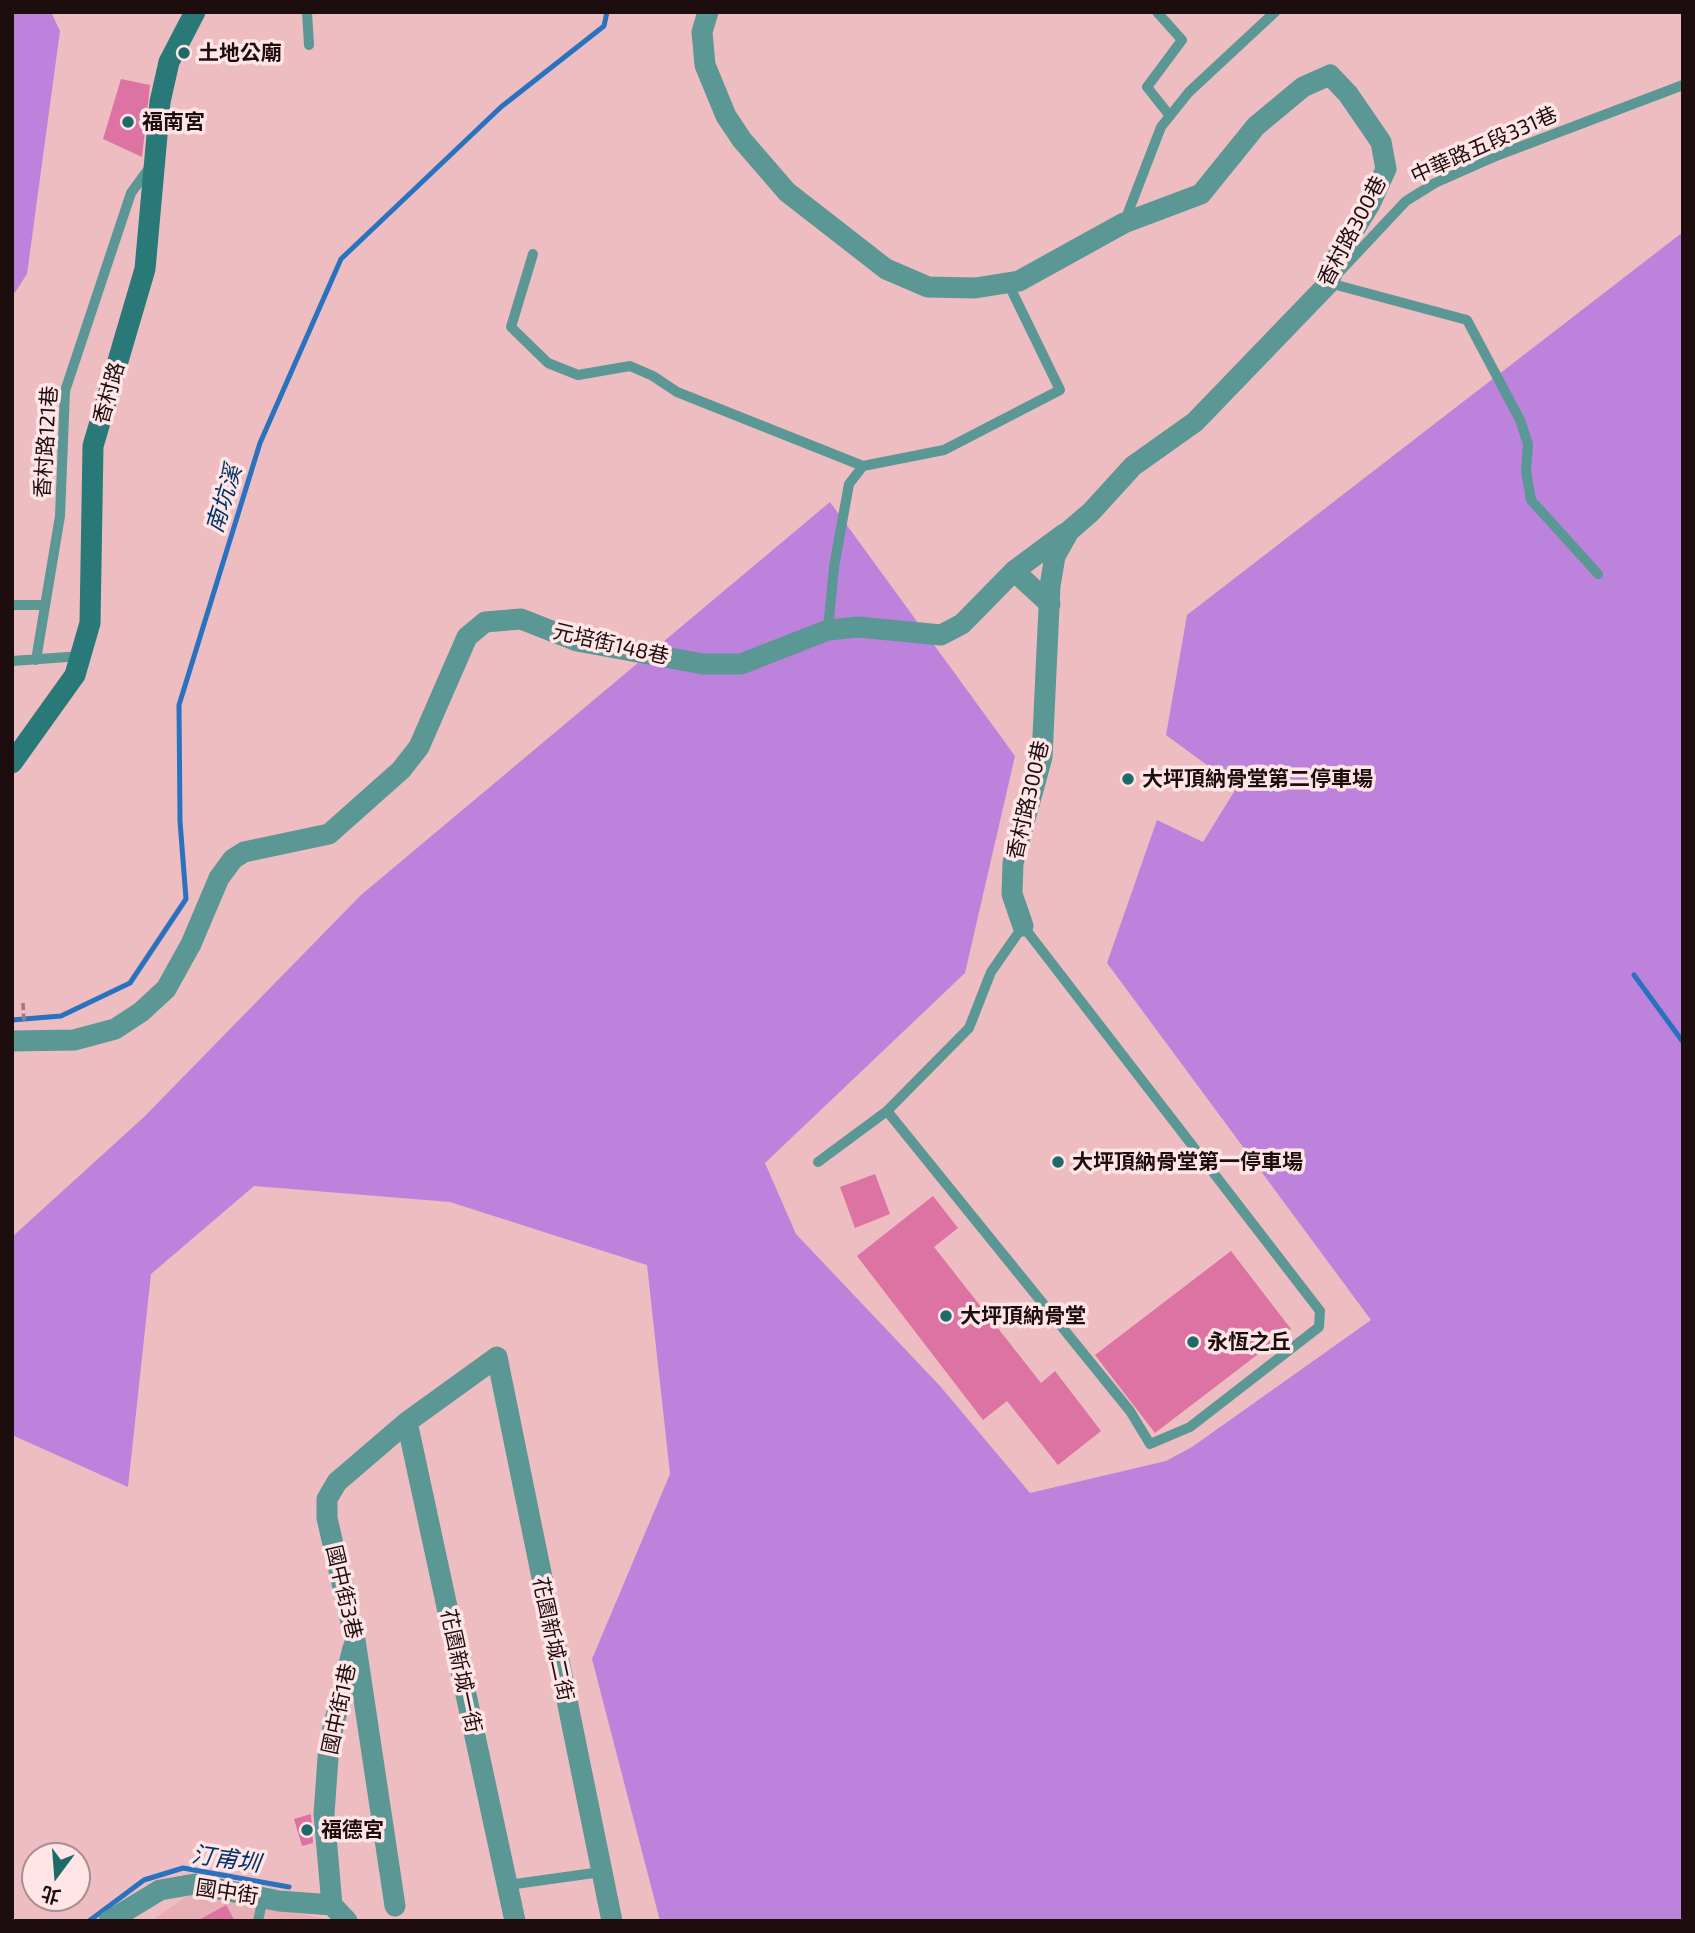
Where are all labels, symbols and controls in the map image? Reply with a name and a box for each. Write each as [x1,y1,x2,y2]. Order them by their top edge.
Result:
place label: 土地公廟 [198,40,282,66]
marker: 土地公廟 [176,45,192,61]
street label: 中華路五段331巷 [1407,101,1561,189]
place label: 福南宮 [142,109,205,135]
marker: 福南宮 [120,114,136,130]
street label: 香村路300巷 [1312,172,1392,290]
street label: 香村路 [88,359,130,427]
street label: 香村路121巷 [30,385,62,499]
water label: 南坑溪 [201,462,247,536]
street label: 元培街148巷 [551,618,671,670]
street label: 香村路300巷 [1002,738,1054,862]
place label: 大坪頂納骨堂第二停車場 [1142,766,1373,792]
marker: 大坪頂納骨堂第二停車場 [1120,771,1136,787]
place label: 大坪頂納骨堂第一停車場 [1072,1149,1303,1175]
marker: 大坪頂納骨堂第一停車場 [1050,1154,1066,1170]
place label: 大坪頂納骨堂 [960,1303,1086,1329]
marker: 大坪頂納骨堂 [938,1308,954,1324]
place label: 永恆之丘 [1207,1329,1291,1355]
marker: 永恆之丘 [1185,1334,1201,1350]
street label: 國中街3巷 [321,1543,367,1641]
street label: 花園新城二街 [528,1575,578,1703]
street label: 花園新城一街 [436,1607,486,1735]
street label: 國中街1巷 [317,1661,361,1757]
place label: 福德宮 [321,1817,384,1843]
marker: 福德宮 [299,1822,315,1838]
water label: 汀甫圳 [190,1841,262,1877]
north arrow [21,1842,91,1912]
street label: 國中街 [194,1875,260,1909]
text: 北 [38,1882,63,1909]

